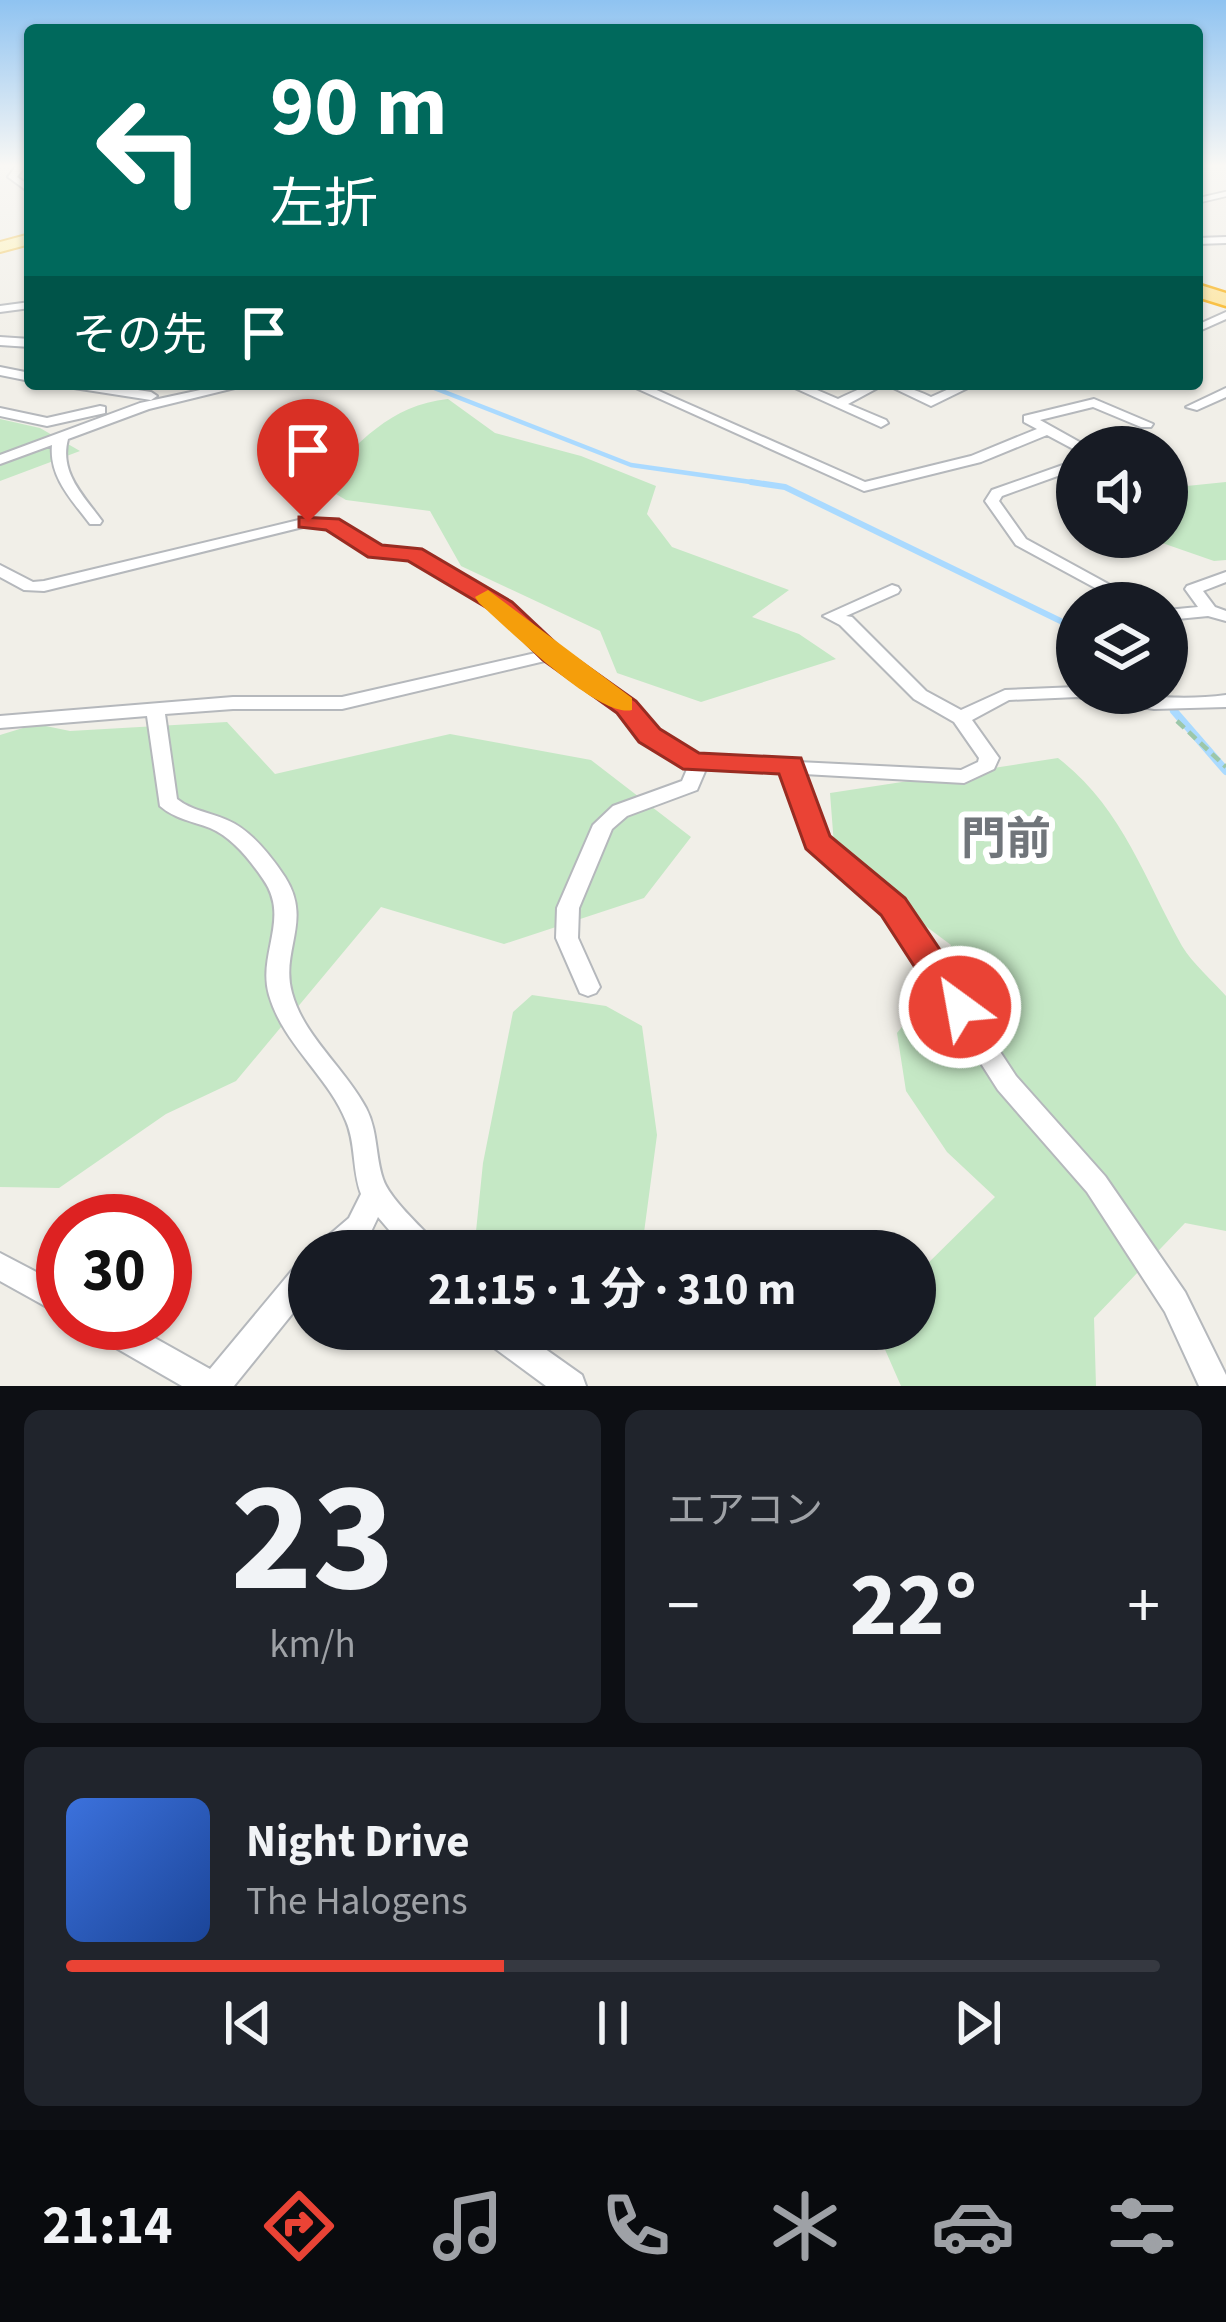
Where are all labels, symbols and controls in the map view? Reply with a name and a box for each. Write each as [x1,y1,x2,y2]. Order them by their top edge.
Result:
text: 90 m [270,48,448,168]
icon: left [72,72,228,228]
text: 左折 [270,167,378,244]
icon: arrive [231,300,297,366]
text: その先 [72,304,207,368]
pin [257,399,359,522]
icon: arrive [275,417,341,483]
map controls [1056,426,1188,714]
button: sound [1056,426,1188,558]
button: layers [1056,582,1188,714]
district label: 門前 [961,808,1051,872]
position arrow [897,944,1023,1070]
speed limit sign: 30 [36,1194,192,1350]
text: 21:15 · 1 分 · 310 m [428,1258,796,1322]
text: 23 [230,1428,395,1650]
text: エアコン [667,1483,823,1539]
text: 22° [850,1542,977,1670]
text: − [667,1559,700,1653]
text: + [1127,1559,1160,1653]
text: km/h [269,1617,356,1673]
text: Night Drive [246,1810,470,1874]
text: The Halogens [246,1874,468,1930]
icon: previous [215,1990,281,2056]
icon: pause [580,1990,646,2056]
icon: next [945,1990,1011,2056]
icon: directions [257,2184,341,2268]
icon: music [426,2184,510,2268]
icon: phone [594,2184,678,2268]
icon: climate [763,2184,847,2268]
icon: car [931,2184,1015,2268]
icon: filters [1100,2184,1184,2268]
text: 21:14 [42,2188,173,2265]

